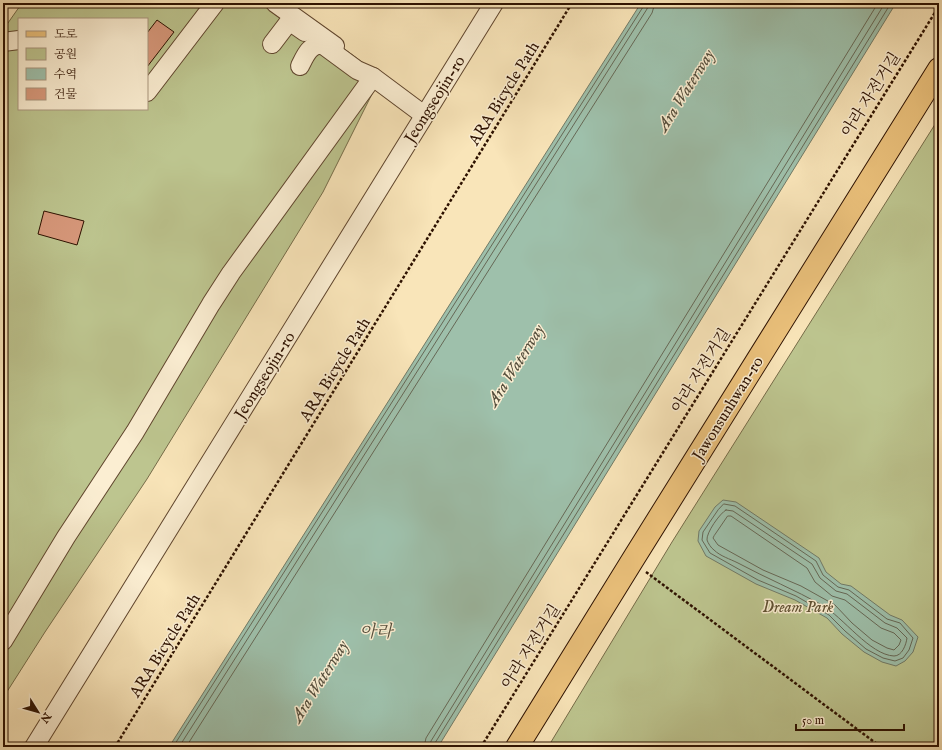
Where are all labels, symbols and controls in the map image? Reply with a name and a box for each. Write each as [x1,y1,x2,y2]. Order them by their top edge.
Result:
legend [18,18,148,110]
text: 도로 [54,27,78,42]
street label: ARA Bicycle Path [464,38,545,151]
water label: Ara Waterway [652,45,720,137]
text: 공원 [54,47,77,62]
street label: 아라 자전거길 [838,49,906,141]
street label: Jeongseojin-ro [400,52,471,149]
text: 수역 [54,67,77,82]
text: 건물 [54,87,78,102]
street label: ARA Bicycle Path [295,314,376,427]
water label: Ara Waterway [482,320,550,412]
street label: 아라 자전거길 [668,325,736,417]
street label: Jeongseojin-ro [230,328,301,425]
street label: Jawonsunhwan-ro [688,353,769,466]
street label: ARA Bicycle Path [125,590,206,703]
park label: Dream Park [762,598,834,618]
street label: 아라 자전거길 [498,601,566,693]
water label: 아라 [360,622,395,643]
water label: Ara Waterway [286,636,354,728]
north arrow [18,692,58,732]
scale bar [796,706,904,732]
text: N [36,709,54,726]
text: 50 m [802,713,824,728]

